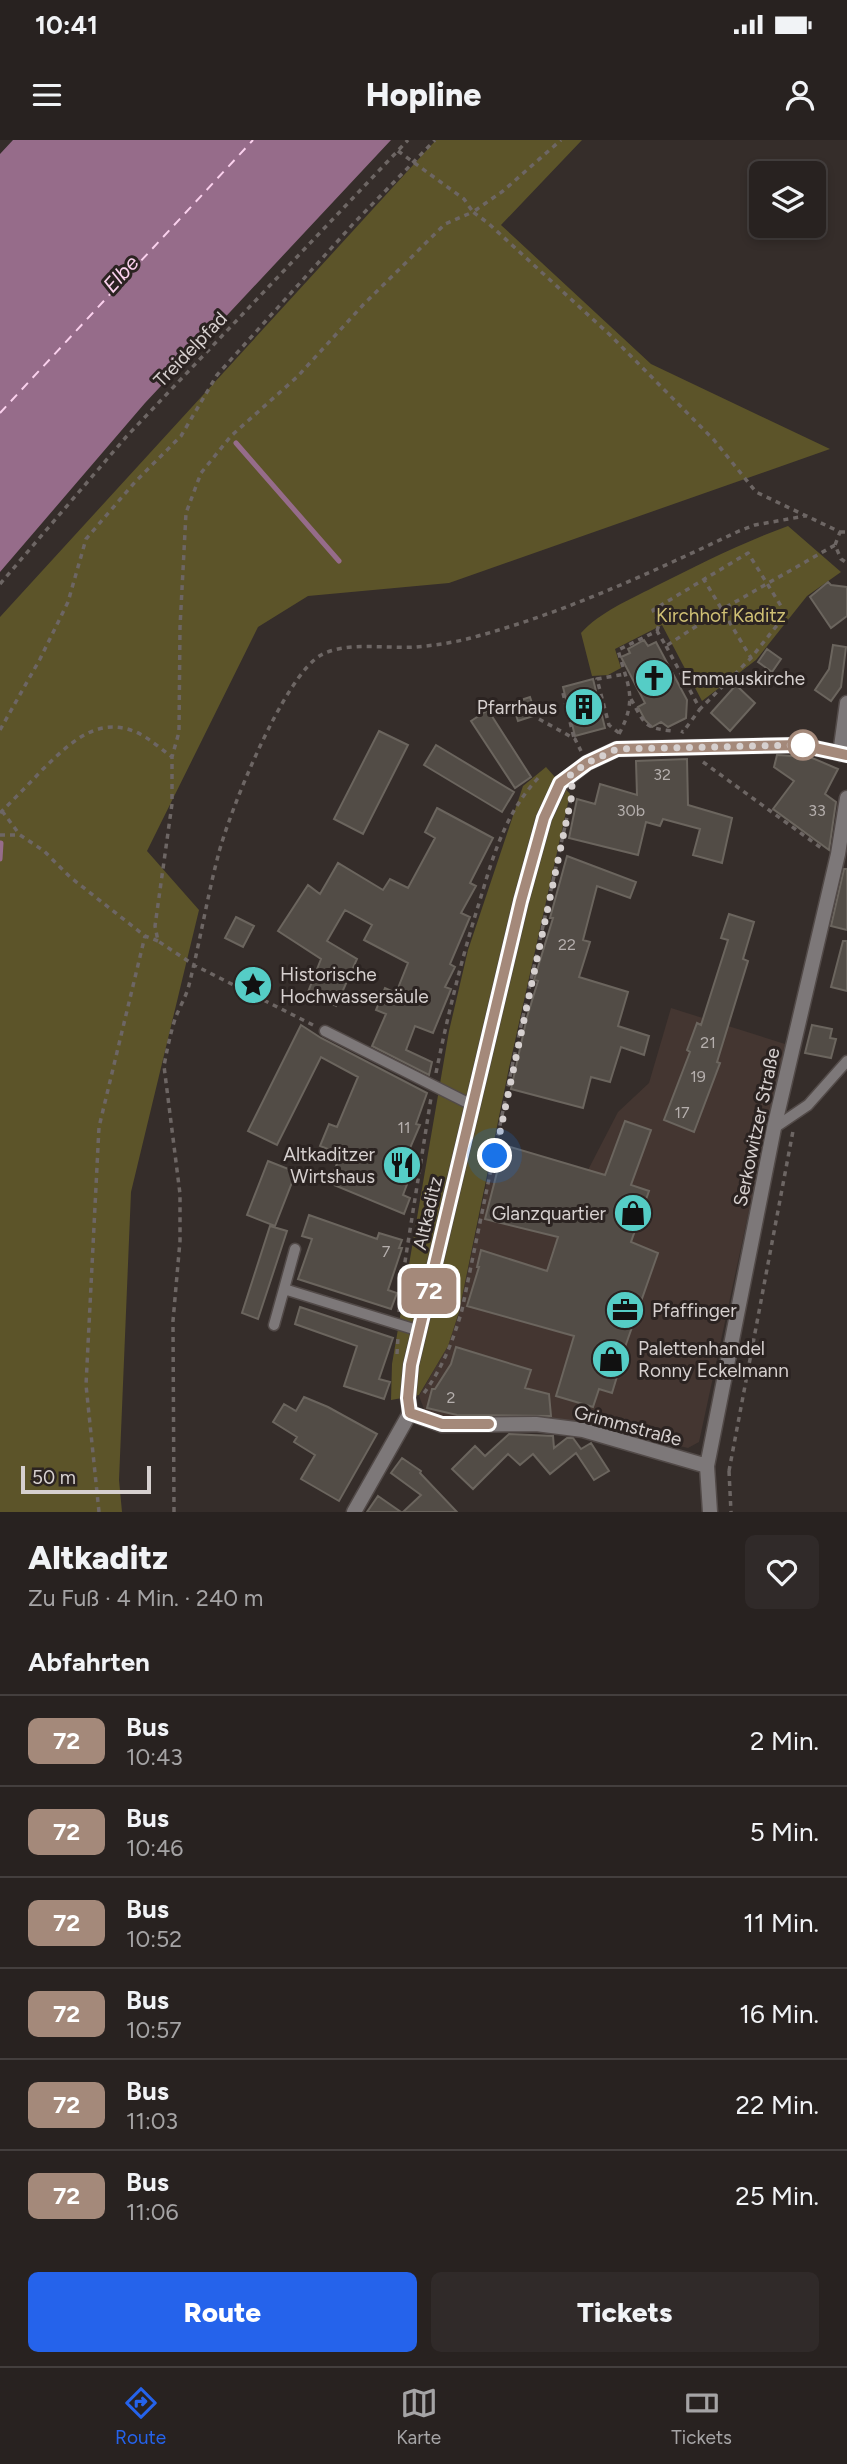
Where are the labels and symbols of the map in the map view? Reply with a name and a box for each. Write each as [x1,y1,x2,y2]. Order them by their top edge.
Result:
water label: Elbe [98,250,144,297]
street label: Treidelpfad [149,307,232,392]
park label: Kirchhof Kaditz [656,604,786,627]
church icon: Emmauskirche [633,657,675,699]
place label: Emmauskirche [681,667,805,690]
building icon: Pfarrhaus [563,686,605,728]
place label: Pfarrhaus [477,696,557,719]
unlabelled marker [788,730,818,760]
house number: 32 [653,765,671,784]
house number: 30b [617,801,645,820]
house number: 33 [808,801,826,820]
house number: 22 [558,935,576,954]
place label: Historische Hochwassersäule [280,963,429,1008]
place icon: Historische Hochwassersäule [232,964,274,1006]
house number: 21 [700,1033,716,1052]
street label: Serkowitzer Straße [728,1046,785,1209]
house number: 19 [690,1067,706,1086]
house number: 17 [674,1103,690,1122]
house number: 11 [397,1118,411,1137]
your location [477,1138,512,1173]
place label: Altkaditzer Wirtshaus [283,1143,376,1188]
restaurant icon: Altkaditzer Wirtshaus [381,1144,423,1186]
street label: Altkaditz [408,1174,447,1252]
shop icon: Glanzquartier [612,1192,654,1234]
place label: Glanzquartier [492,1202,607,1225]
house number: 7 [382,1242,391,1261]
line badge: 72 [398,1268,460,1314]
office icon: Pfaffinger [604,1289,646,1331]
place label: Pfaffinger [652,1299,737,1322]
place label: Palettenhandel Ronny Eckelmann [638,1337,789,1382]
shop icon: Palettenhandel Ronny Eckelmann [590,1338,632,1380]
house number: 2 [447,1388,455,1407]
street label: Grimmstraße [571,1400,684,1451]
scale bar [21,1463,150,1495]

